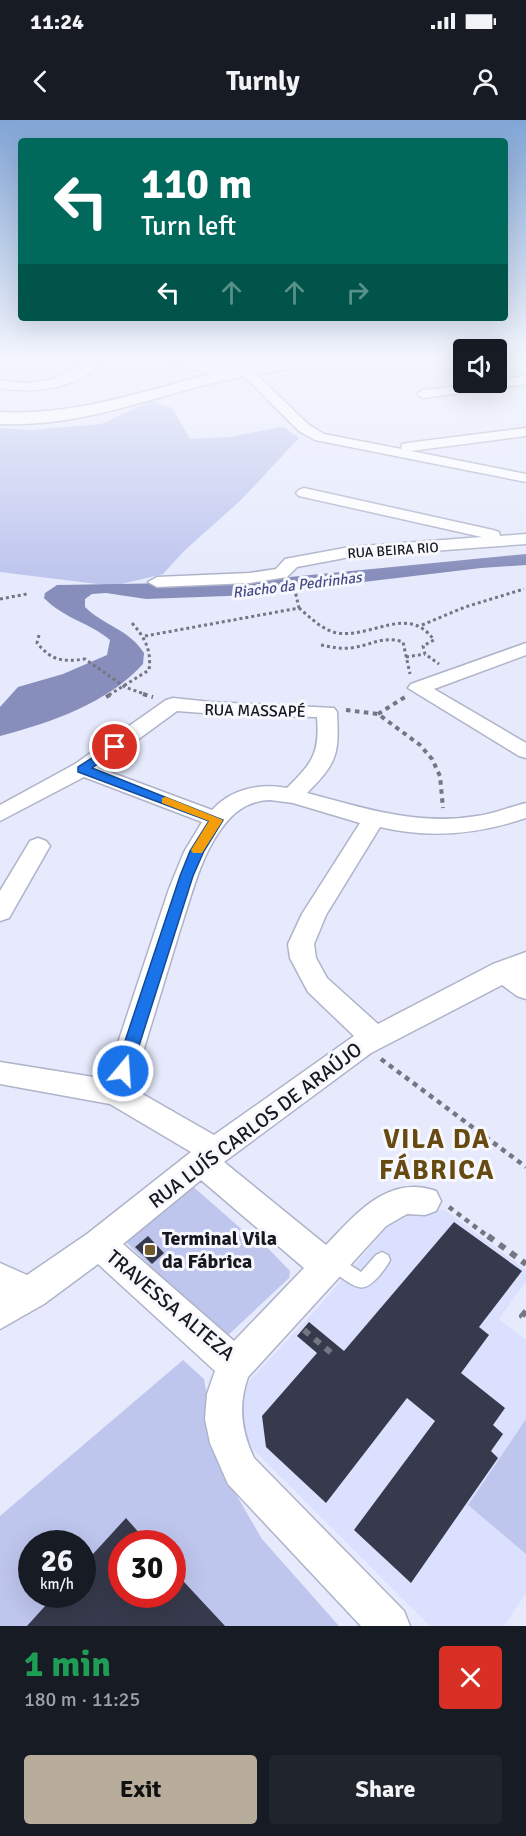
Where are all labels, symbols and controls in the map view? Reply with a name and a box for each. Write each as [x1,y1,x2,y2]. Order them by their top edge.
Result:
text: 11:24 [30,8,84,35]
icon: back [24,65,57,98]
text: Turnly [226,65,300,98]
icon: person [469,65,502,98]
text: 110 m [141,159,252,210]
icon: left [42,162,120,240]
text: Turn left [141,210,236,243]
icon: left [152,276,185,309]
icon: ahead [215,276,248,309]
icon: ahead [278,276,311,309]
icon: right [341,276,374,309]
map controls [453,339,507,393]
button: sound [453,339,507,393]
street label: RUA BEIRA RIO [347,539,439,562]
water label: Riacho da Pedrinhas [232,568,364,602]
street label: RUA MASSAPÉ [204,700,306,722]
pin [89,721,140,772]
icon: arrive [98,730,131,763]
street label: RUA LUÍS CARLOS DE ARAÚJO [144,1037,367,1214]
position arrow [91,1039,155,1103]
district label: VILA DA FÁBRICA [379,1123,495,1187]
place label: Terminal Vila da Fábrica [162,1226,277,1274]
marker: Terminal Vila da Fábrica [143,1243,157,1257]
street label: TRAVESSA ALTEZA [101,1244,240,1366]
speed limit sign: 30 [108,1530,186,1608]
text: 26 [41,1543,73,1580]
text: km/h [40,1575,74,1593]
text: 1 min [24,1642,111,1687]
button: close [439,1646,502,1709]
text: 180 m · 11:25 [24,1687,140,1712]
button: Exit [24,1755,257,1824]
button: Share [269,1755,502,1824]

